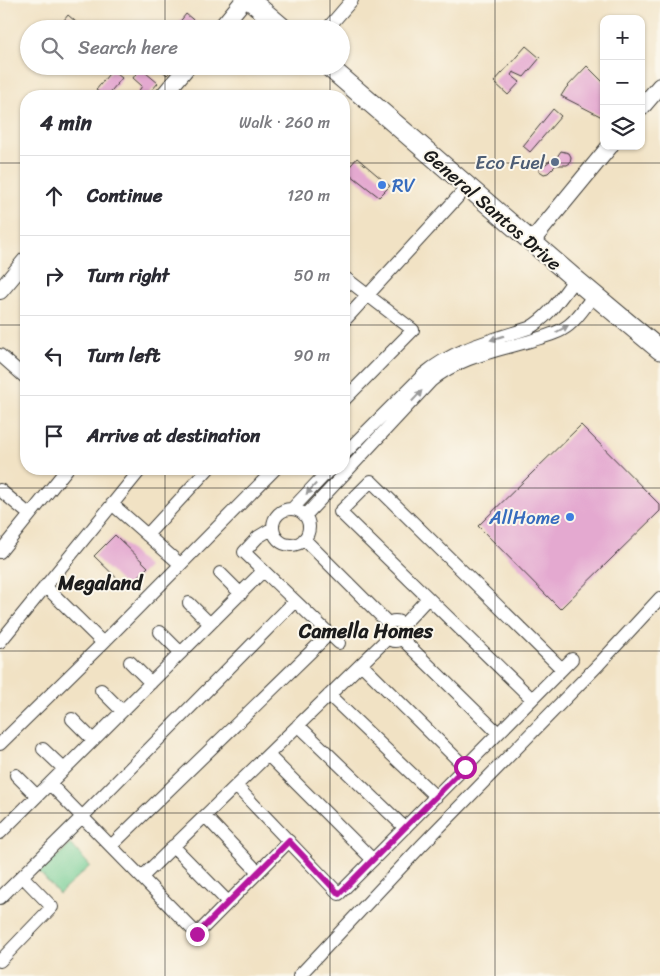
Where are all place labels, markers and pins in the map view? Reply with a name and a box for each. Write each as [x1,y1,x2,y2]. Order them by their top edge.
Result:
place label: Eco Fuel [475,146,546,179]
marker: Eco Fuel [549,156,561,168]
place label: RV [392,169,416,202]
marker: RV [376,179,388,191]
place label: AllHome [488,501,560,534]
marker: AllHome [564,511,576,523]

